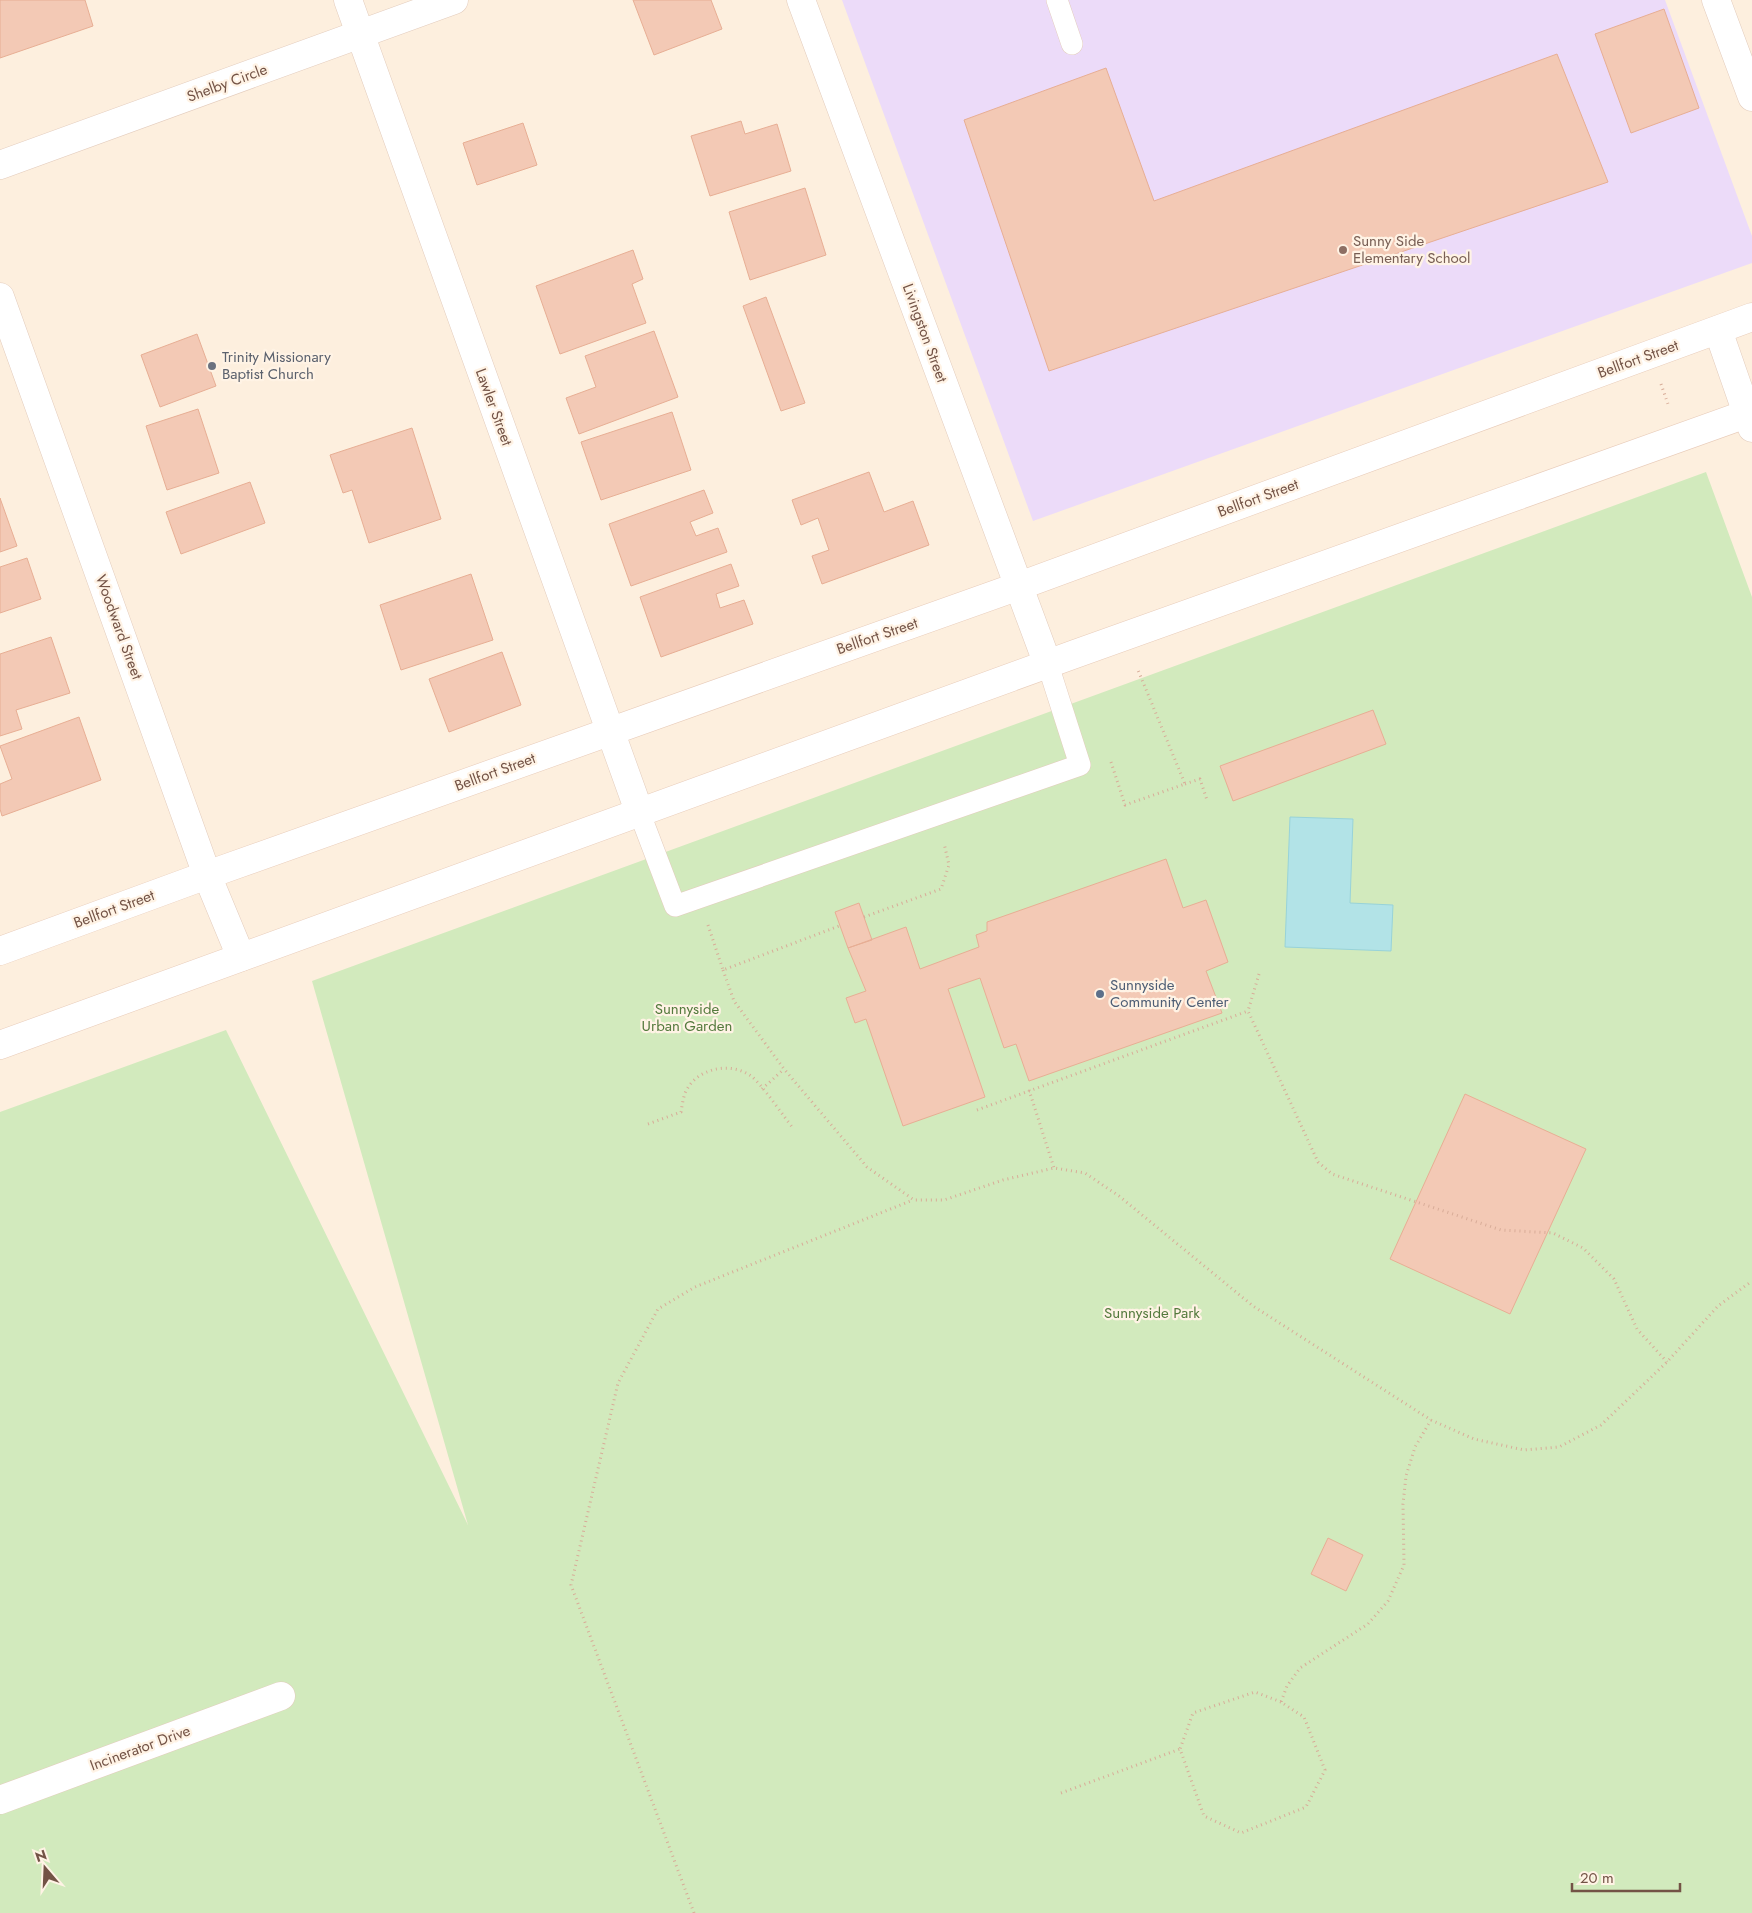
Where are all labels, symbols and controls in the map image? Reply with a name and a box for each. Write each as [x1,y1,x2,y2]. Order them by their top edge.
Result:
street label: Shelby Circle [184,58,271,108]
place label: Sunny Side Elementary School [1353,230,1470,269]
marker: Sunny Side Elementary School [1337,244,1349,256]
street label: Livingston Street [897,281,953,386]
street label: Bellfort Street [1595,334,1682,384]
place label: Trinity Missionary Baptist Church [222,346,331,385]
marker: Trinity Missionary Baptist Church [206,360,218,372]
street label: Lawler Street [470,365,518,449]
street label: Bellfort Street [1215,473,1302,523]
street label: Woodward Street [90,572,148,683]
street label: Bellfort Street [833,612,921,660]
street label: Bellfort Street [452,747,539,797]
street label: Bellfort Street [71,884,158,934]
place label: Sunnyside Community Center [1110,974,1229,1013]
marker: Sunnyside Community Center [1094,988,1106,1000]
park label: Sunnyside Urban Garden [642,998,732,1037]
park label: Sunnyside Park [1104,1302,1200,1324]
street label: Incinerator Drive [87,1720,194,1776]
north arrow [20,1843,70,1893]
text: N [32,1844,49,1867]
scale bar [1572,1860,1680,1892]
text: 20 m [1580,1867,1614,1889]

